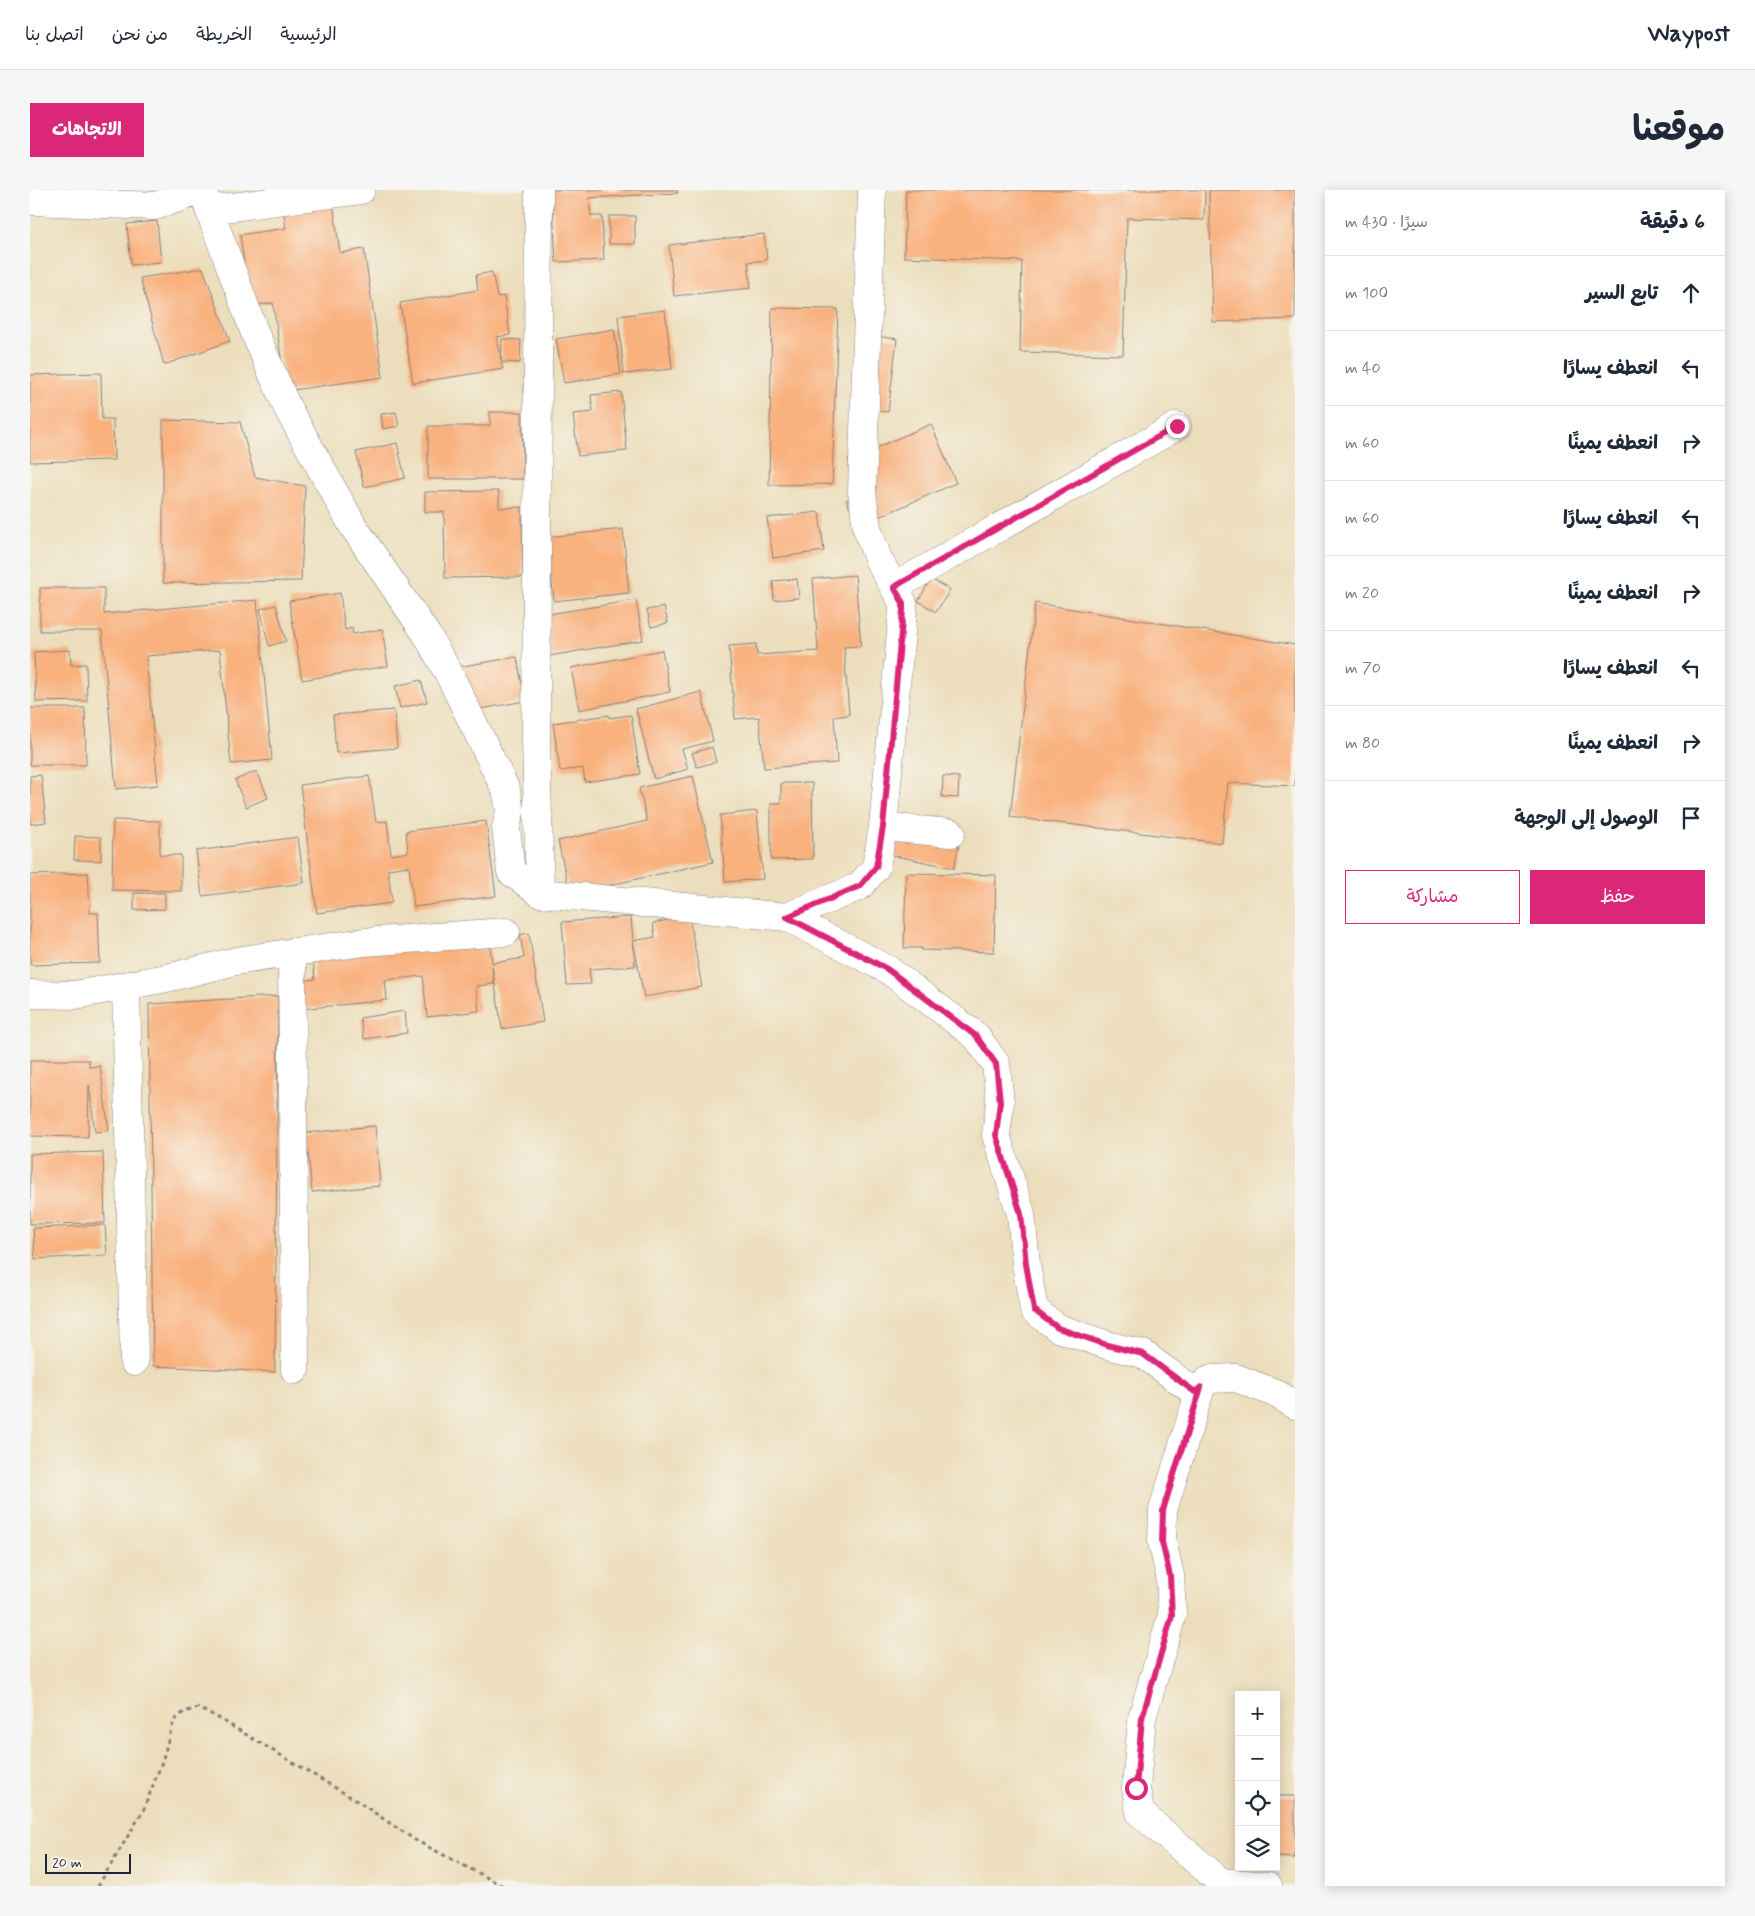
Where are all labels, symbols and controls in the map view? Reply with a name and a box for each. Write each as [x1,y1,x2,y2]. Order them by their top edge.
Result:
text: Waypost [1648,19,1730,50]
text: اتصل بنا [25,23,84,47]
text: من نحن [112,23,168,47]
text: الخريطة [196,23,252,47]
text: الرئيسية [280,23,337,47]
button: الاتجاهات [30,103,144,157]
text: موقعنا [1632,107,1725,153]
text: 6 دقيقة [1640,208,1705,236]
text: سيرًا · 430 m [1345,212,1428,233]
icon: ahead [1677,279,1705,307]
text: تابع السير [1585,281,1658,306]
text: 100 m [1345,283,1388,304]
icon: left [1677,354,1705,382]
text: انعطف يسارًا [1563,356,1658,381]
text: 40 m [1345,358,1381,379]
route end [1166,415,1189,438]
icon: right [1677,429,1705,457]
text: انعطف يمينًا [1568,431,1658,456]
text: 60 m [1345,433,1379,454]
icon: left [1677,504,1705,532]
text: انعطف يسارًا [1563,506,1658,531]
text: 60 m [1345,508,1379,529]
icon: right [1677,579,1705,607]
text: انعطف يمينًا [1568,581,1658,606]
text: 20 m [1345,583,1379,604]
icon: left [1677,654,1705,682]
text: انعطف يسارًا [1563,656,1658,681]
text: 70 m [1345,658,1381,679]
icon: right [1677,729,1705,757]
text: انعطف يمينًا [1568,731,1658,756]
text: 80 m [1345,733,1380,754]
icon: arrive [1677,804,1705,832]
text: الوصول إلى الوجهة [1514,806,1658,831]
button: مشاركة [1345,870,1520,924]
button: حفظ [1530,870,1705,924]
map controls [1235,1691,1280,1871]
button: + [1235,1691,1280,1736]
button: − [1235,1736,1280,1781]
route start [1125,1777,1148,1800]
button: locate [1235,1781,1280,1826]
button: layers [1235,1826,1280,1871]
scale bar [45,1851,131,1874]
text: 20 m [52,1854,82,1872]

